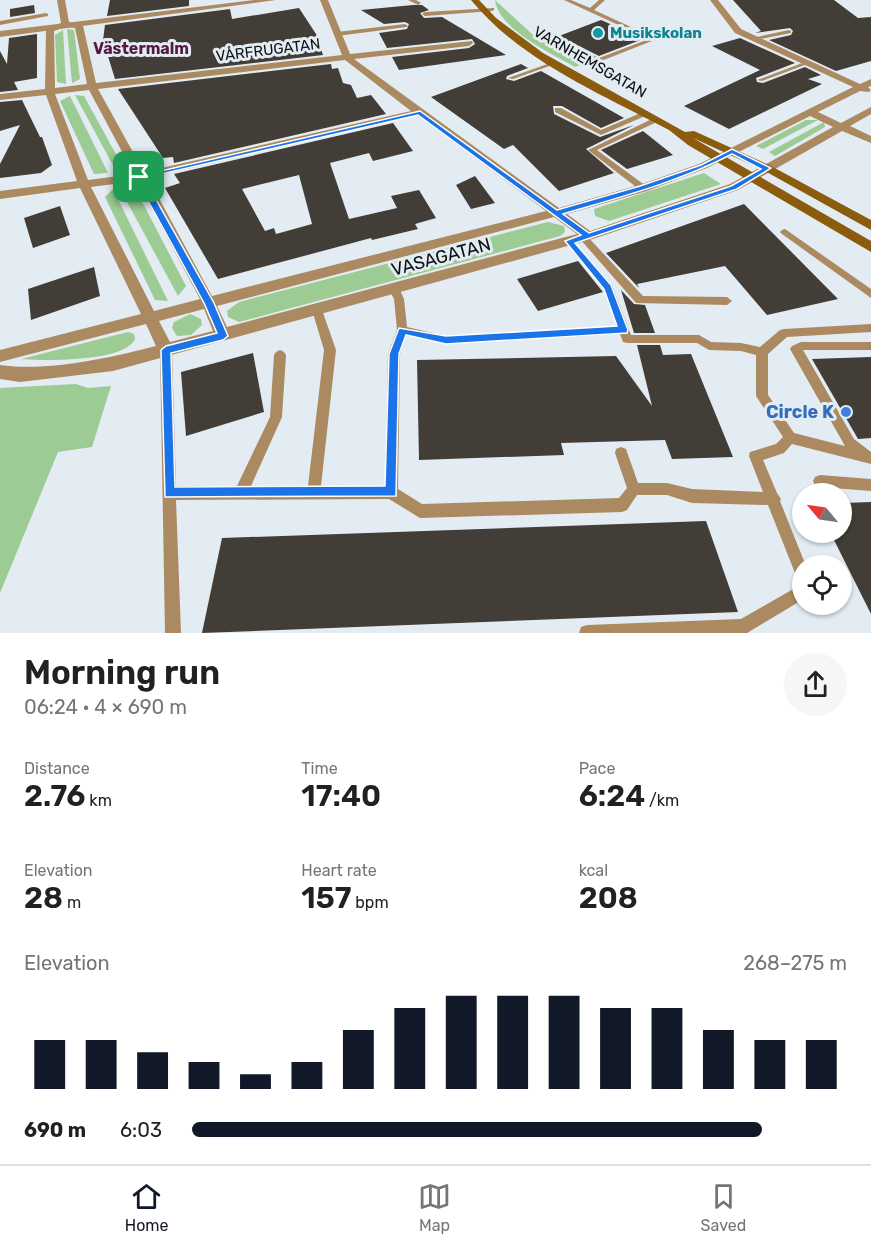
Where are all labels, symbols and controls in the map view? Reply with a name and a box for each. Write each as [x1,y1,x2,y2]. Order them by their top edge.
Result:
street label: VARNHEMSGATAN [530,22,650,102]
place label: Musikskolan [610,24,702,42]
marker: Musikskolan [591,26,605,40]
street label: VÅRFRUGATAN [215,35,321,65]
district label: Västermalm [93,39,189,58]
pin [113,151,164,202]
icon: arrive [122,160,155,193]
street label: VASAGATAN [389,233,493,281]
place label: Circle K [766,401,834,423]
marker: Circle K [839,405,853,419]
north arrow [792,483,852,543]
map controls [792,483,852,615]
button: locate [792,555,852,615]
text: Morning run [24,653,220,692]
button: share [784,653,847,716]
text: 06:24 · 4 × 690 m [24,695,187,719]
text: Distance [24,759,90,778]
text: Time [301,759,338,778]
text: Pace [579,759,615,778]
text: 2.76 [24,778,85,814]
text: 17:40 [301,778,381,814]
text: 6:24 [579,778,645,814]
text: km [85,791,112,810]
text: /km [645,791,679,810]
text: Elevation [24,861,93,880]
text: Heart rate [301,861,377,880]
text: kcal [579,861,608,880]
text: 28 [24,880,63,916]
text: 157 [301,880,351,916]
text: 208 [579,880,638,916]
text: m [63,893,81,912]
text: bpm [351,893,389,912]
text: Elevation [24,951,110,975]
text: 268–275 m [743,951,847,975]
text: 690 m [24,1118,86,1142]
text: 6:03 [120,1118,162,1142]
tab: Home [125,1180,169,1235]
tab: Map [418,1180,451,1235]
tab: Saved [701,1180,746,1235]

